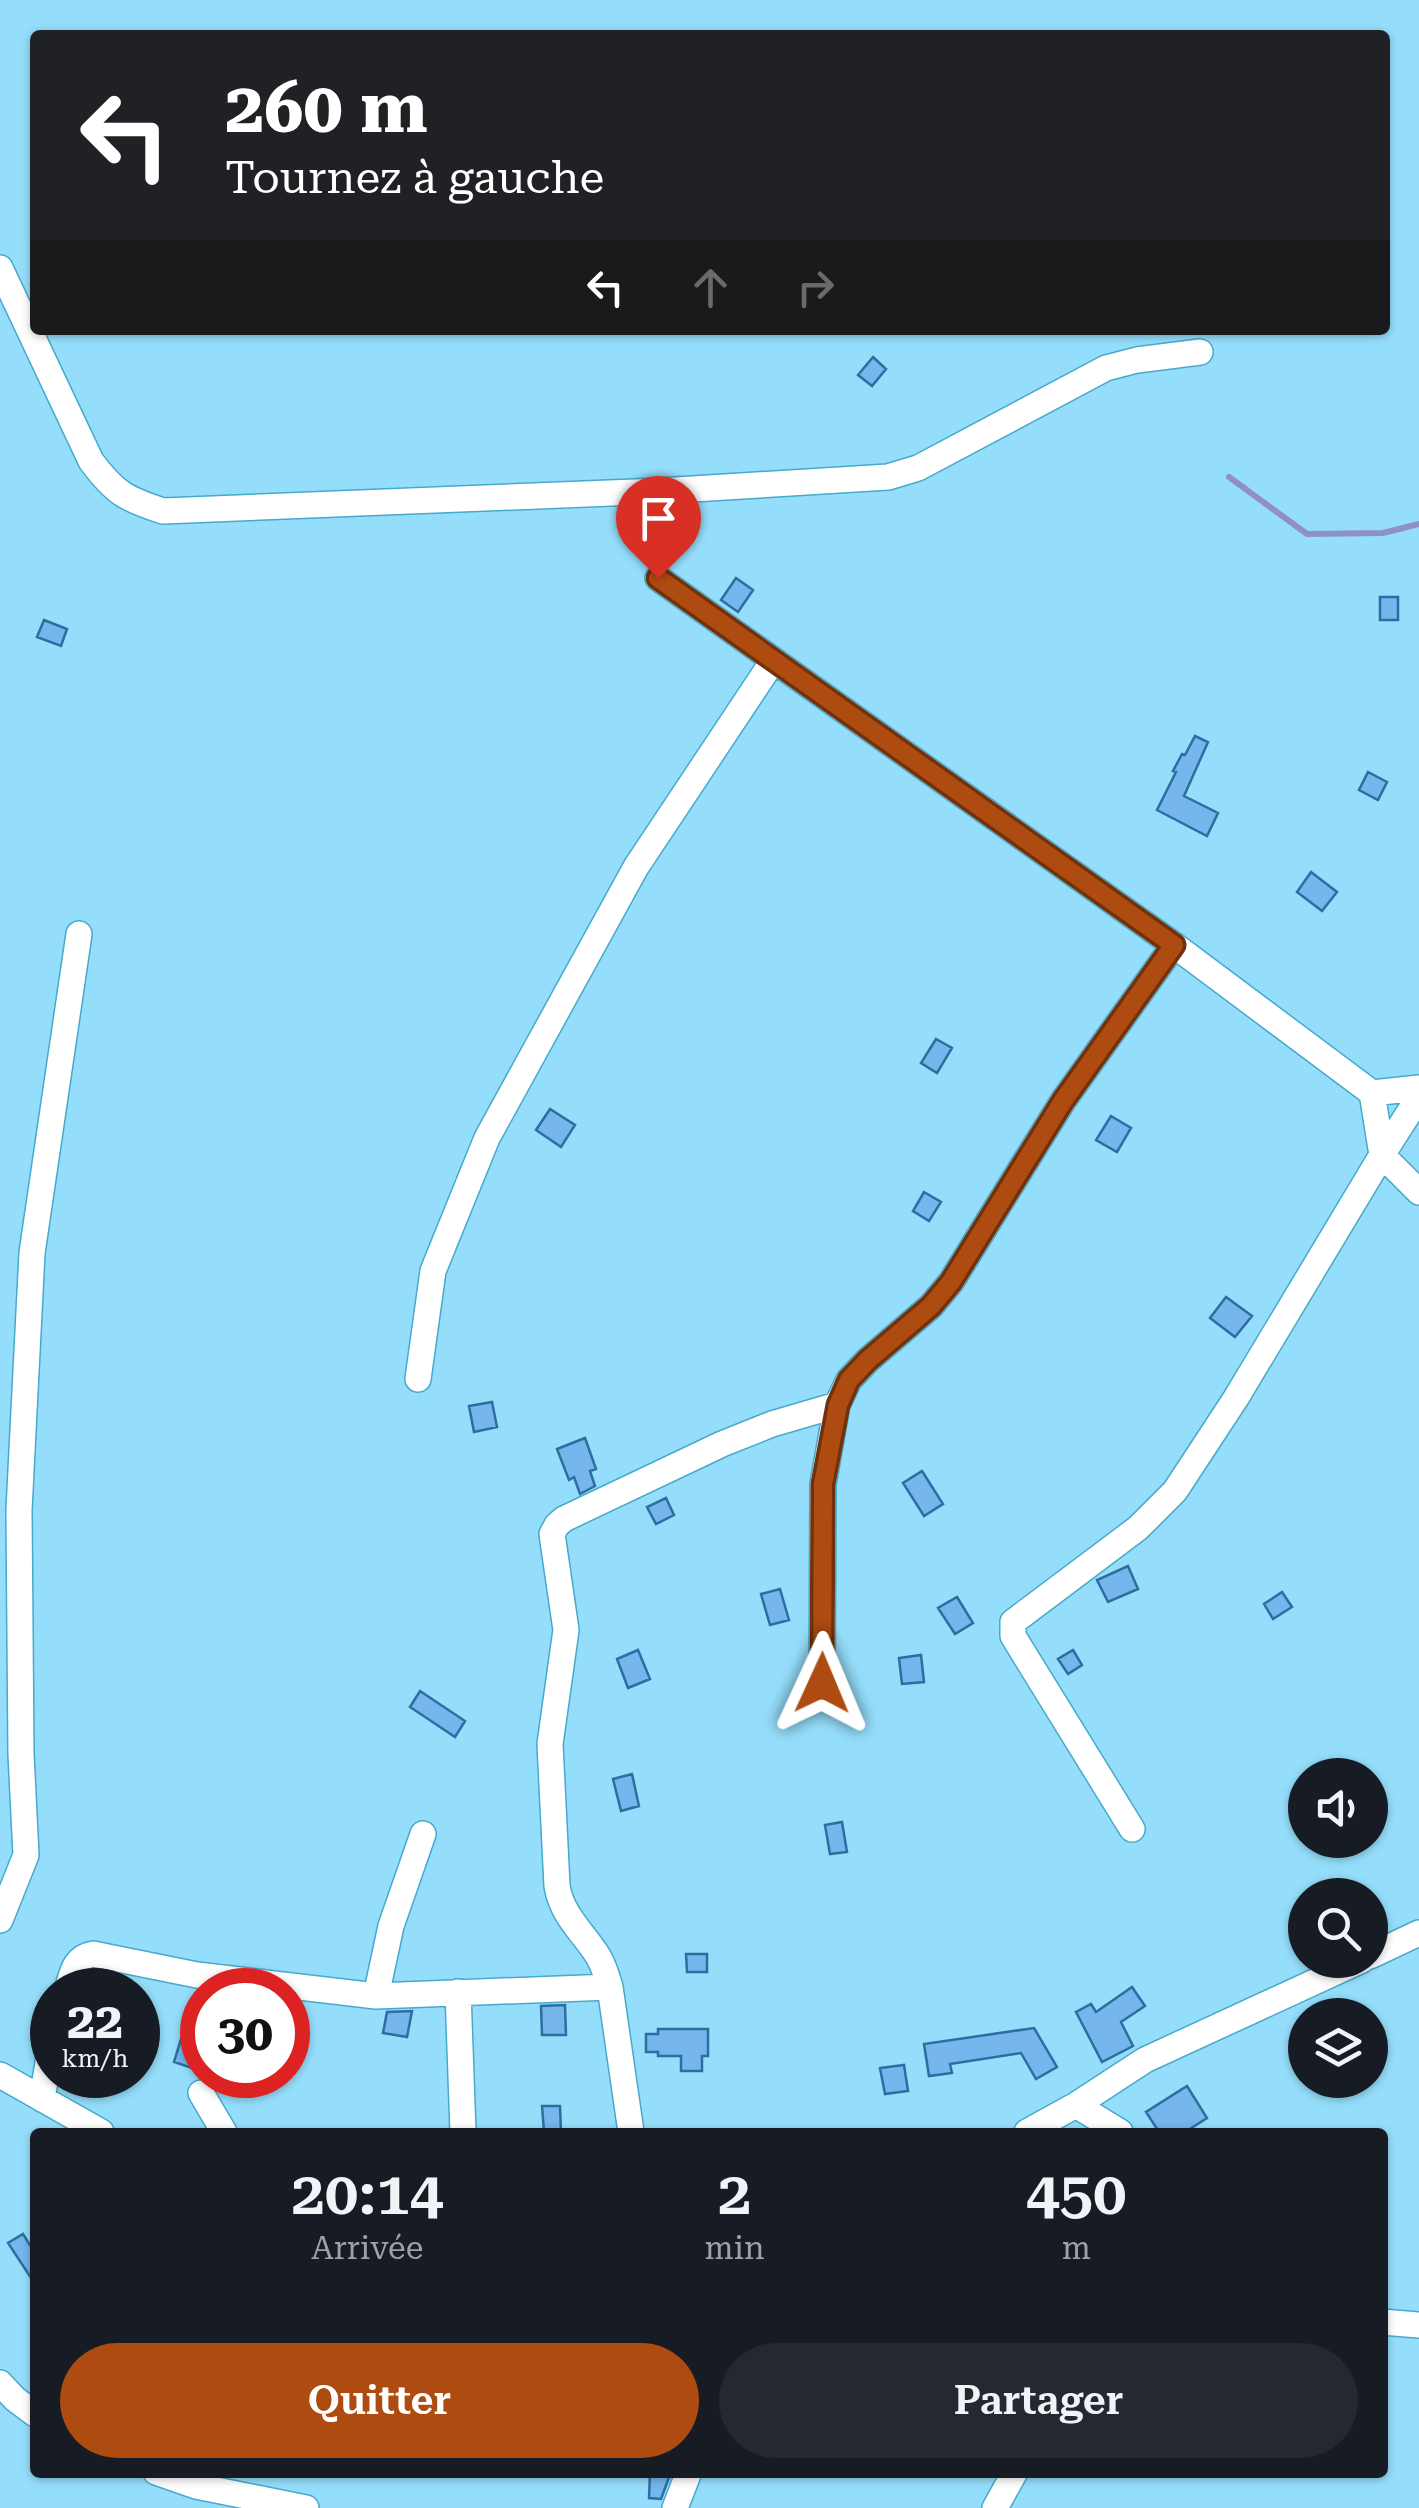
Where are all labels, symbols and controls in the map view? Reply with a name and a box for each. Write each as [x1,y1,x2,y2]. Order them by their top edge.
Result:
text: 260 m [225,67,428,149]
icon: left [60,70,190,200]
text: Tournez à gauche [225,151,604,204]
icon: left [578,260,633,315]
icon: ahead [683,260,738,315]
icon: right [788,260,843,315]
pin [616,476,701,579]
icon: arrive [631,491,686,546]
position arrow [770,1631,874,1735]
map controls [1288,1758,1388,2098]
button: sound [1288,1758,1388,1858]
button: search [1288,1878,1388,1978]
speed limit sign: 30 [180,1968,310,2098]
text: 22 [67,1992,123,2050]
button: layers [1288,1998,1388,2098]
text: km/h [62,2044,128,2073]
text: 20:14 [291,2158,443,2229]
text: 2 [718,2158,751,2229]
text: 450 [1026,2158,1127,2229]
text: Arrivée [311,2229,423,2267]
text: min [705,2229,765,2267]
text: m [1062,2229,1091,2267]
button: Quitter [60,2343,699,2458]
button: Partager [719,2343,1358,2458]

